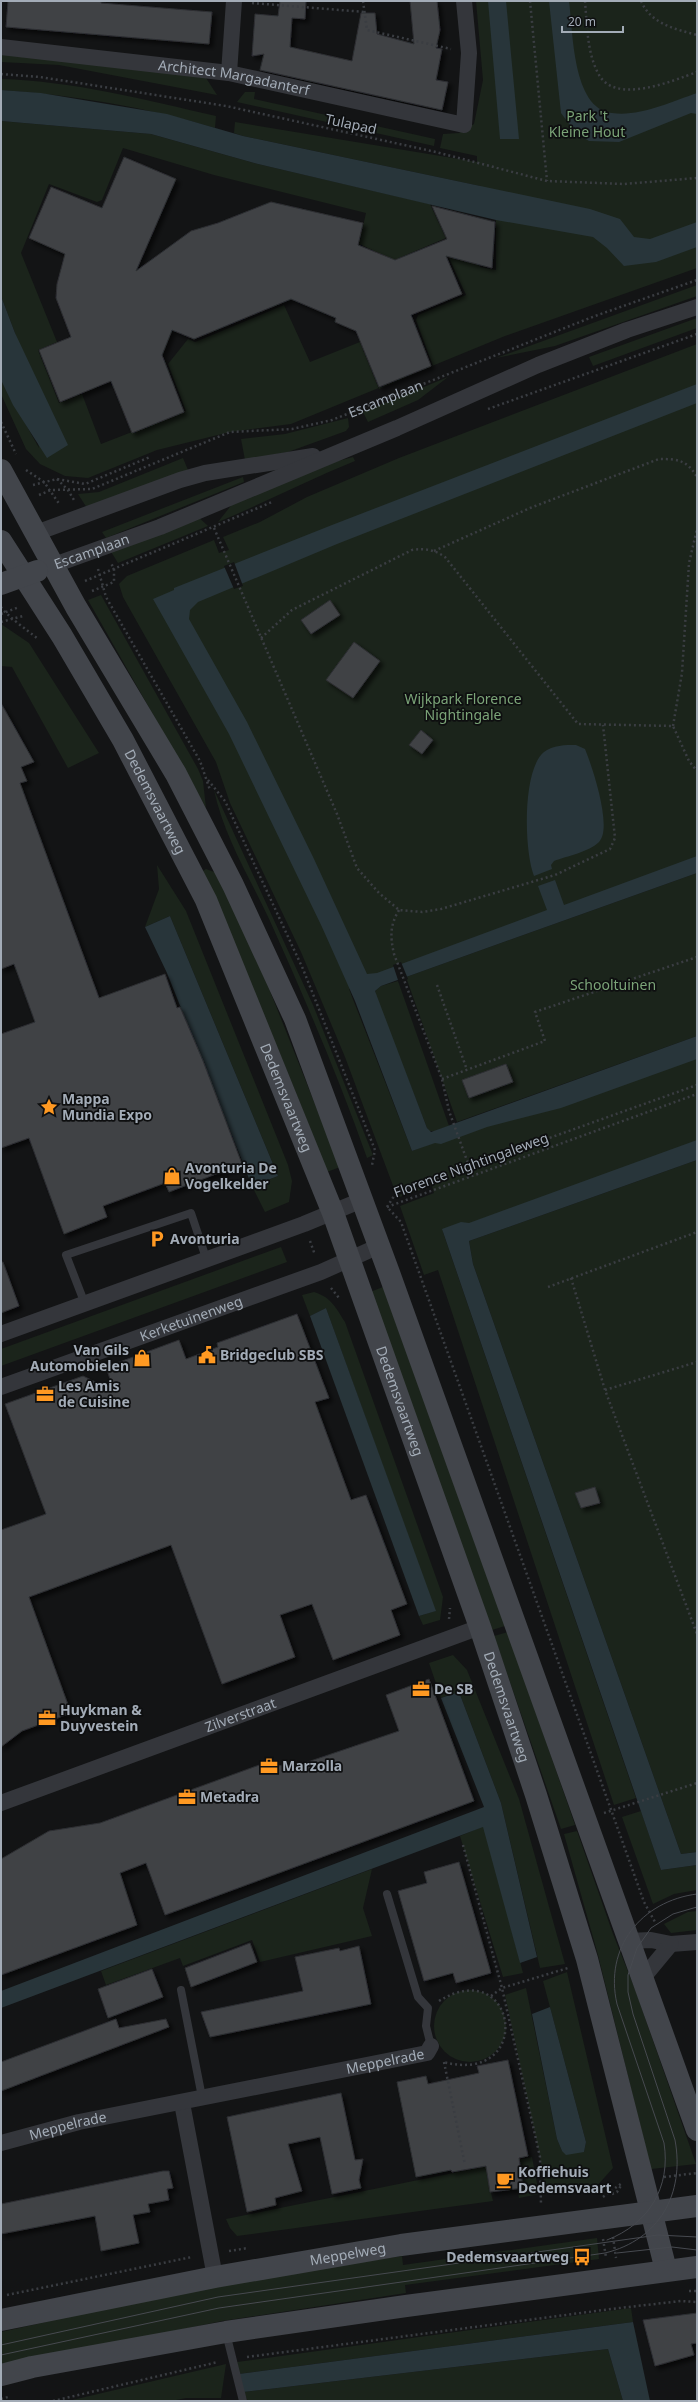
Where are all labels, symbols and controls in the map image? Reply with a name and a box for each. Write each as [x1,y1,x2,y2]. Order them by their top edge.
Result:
scale bar [562,8,623,34]
text: 20 m [568,13,596,30]
street label: Architect Margadanterf [157,55,313,100]
park label: Park 't Kleine Hout [549,106,625,141]
street label: Tulapad [324,109,379,138]
street label: Escamplaan [345,375,426,422]
street label: Escamplaan [51,529,132,573]
park label: Wijkpark Florence Nightingale [404,689,522,724]
street label: Dedemsvaartweg [120,746,191,857]
park label: Schooltuinen [570,975,656,994]
street label: Dedemsvaartweg [256,1040,317,1155]
place label: Mappa Mundia Expo [62,1089,152,1124]
place icon: Mappa Mundia Expo [39,1097,59,1117]
street label: Florence Nightingaleweg [391,1128,551,1201]
place label: Avonturia De Vogelkelder [185,1158,277,1193]
shop icon: Avonturia De Vogelkelder [162,1166,182,1186]
parking icon: Avonturia [147,1229,167,1249]
place label: Avonturia [170,1229,240,1248]
street label: Kerketuinenweg [137,1291,245,1345]
place label: Van Gils Automobielen [30,1340,129,1375]
street label: Dedemsvaartweg [372,1343,429,1459]
public building icon: Bridgeclub SBS [197,1345,217,1365]
place label: Bridgeclub SBS [220,1345,324,1364]
shop icon: Van Gils Automobielen [132,1348,152,1368]
place label: Les Amis de Cuisine [58,1376,130,1411]
office icon: Les Amis de Cuisine [35,1384,55,1404]
street label: Dedemsvaartweg [480,1649,534,1765]
office icon: De SB [411,1679,431,1699]
place label: De SB [434,1679,473,1698]
street label: Zilverstraat [202,1693,278,1736]
place label: Huykman & Duyvestein [60,1700,142,1735]
office icon: Huykman & Duyvestein [37,1708,57,1728]
office icon: Marzolla [259,1756,279,1776]
place label: Marzolla [282,1756,342,1775]
office icon: Metadra [177,1787,197,1807]
place label: Metadra [200,1787,259,1806]
street label: Meppelrade [344,2044,426,2078]
street label: Meppelrade [27,2107,108,2144]
place label: Koffiehuis Dedemsvaart [518,2162,612,2197]
cafe icon: Koffiehuis Dedemsvaart [495,2170,515,2190]
street label: Meppelweg [308,2238,387,2270]
place label: Dedemsvaartweg [446,2247,569,2266]
bus stop icon: Dedemsvaartweg [572,2247,592,2267]

